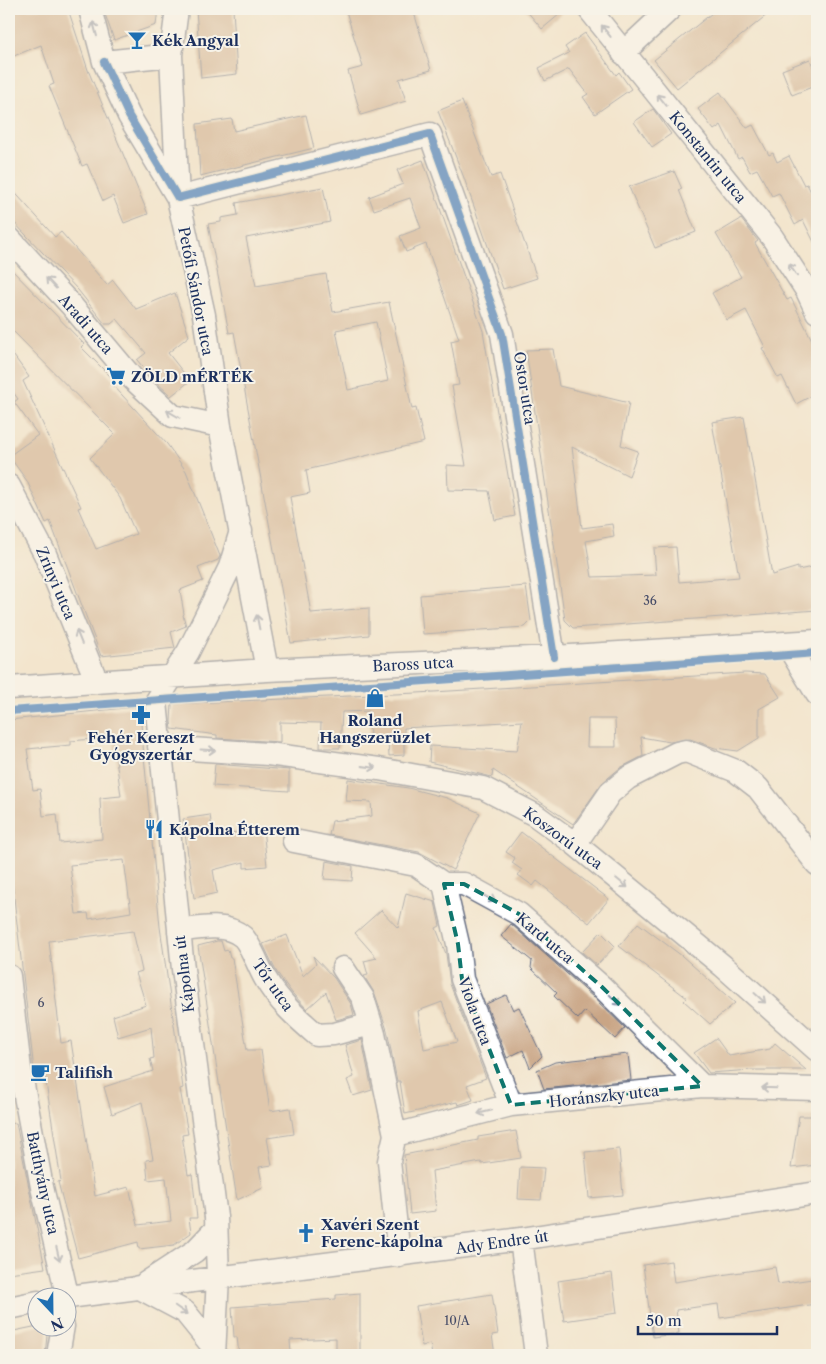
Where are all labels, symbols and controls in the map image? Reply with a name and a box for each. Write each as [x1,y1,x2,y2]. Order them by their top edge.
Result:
one-way arrow [90,21,100,37]
one-way arrow [601,25,612,38]
bar icon: Kék Angyal [126,29,148,51]
place label: Kék Angyal [152,31,239,50]
one-way arrow [656,94,667,107]
street label: Konstantin utca [665,107,751,207]
street label: Petőfi Sándor utca [174,225,218,357]
one-way arrow [788,263,798,277]
one-way arrow [45,277,57,290]
street label: Aradi utca [54,289,117,358]
street label: Ostor utca [510,350,540,426]
supermarket icon: ZÖLD mÉRTÉK [105,365,127,387]
place label: ZÖLD mÉRTÉK [131,367,254,386]
one-way arrow [166,409,181,419]
street label: Zrínyi utca [32,544,80,622]
house number: 36 [643,593,657,608]
one-way arrow [253,614,262,630]
one-way arrow [73,630,83,645]
street label: Baross utca [372,652,454,676]
shop icon: Roland Hangszerüzlet [364,687,386,709]
pharmacy icon: Fehér Kereszt Gyógyszertár [130,704,152,726]
place label: Roland Hangszerüzlet [319,711,431,747]
place label: Fehér Kereszt Gyógyszertár [88,728,194,764]
one-way arrow [200,746,216,755]
one-way arrow [361,762,377,772]
street label: Koszorú utca [520,803,606,873]
restaurant icon: Kápolna Étterem [143,818,165,840]
place label: Kápolna Étterem [169,820,300,839]
one-way arrow [615,877,628,888]
one-way arrow [481,893,496,903]
street label: Kard utca [512,908,578,968]
street label: Kápolna út [170,933,198,1014]
street label: Tőr utca [248,955,298,1015]
street label: Viola utca [454,973,496,1048]
one-way arrow [753,992,766,1004]
one-way arrow [609,993,621,1006]
house number: 6 [37,995,45,1010]
cafe icon: Talifish [29,1061,51,1083]
place label: Talifish [55,1063,114,1082]
street label: Horánszky utca [548,1081,660,1111]
one-way arrow [761,1083,777,1093]
one-way arrow [478,1108,494,1117]
street label: Batthyány utca [23,1130,63,1236]
place label: Xavéri Szent Ferenc-kápolna [320,1215,443,1251]
church icon: Xavéri Szent Ferenc-kápolna [295,1222,317,1244]
street label: Ady Endre út [453,1226,550,1258]
one-way arrow [54,1245,63,1261]
north arrow [28,1286,78,1336]
scale bar [638,1304,777,1336]
one-way arrow [174,1305,188,1315]
text: 50 m [646,1311,682,1330]
text: N [48,1313,66,1335]
house number: 10/A [444,1313,471,1328]

